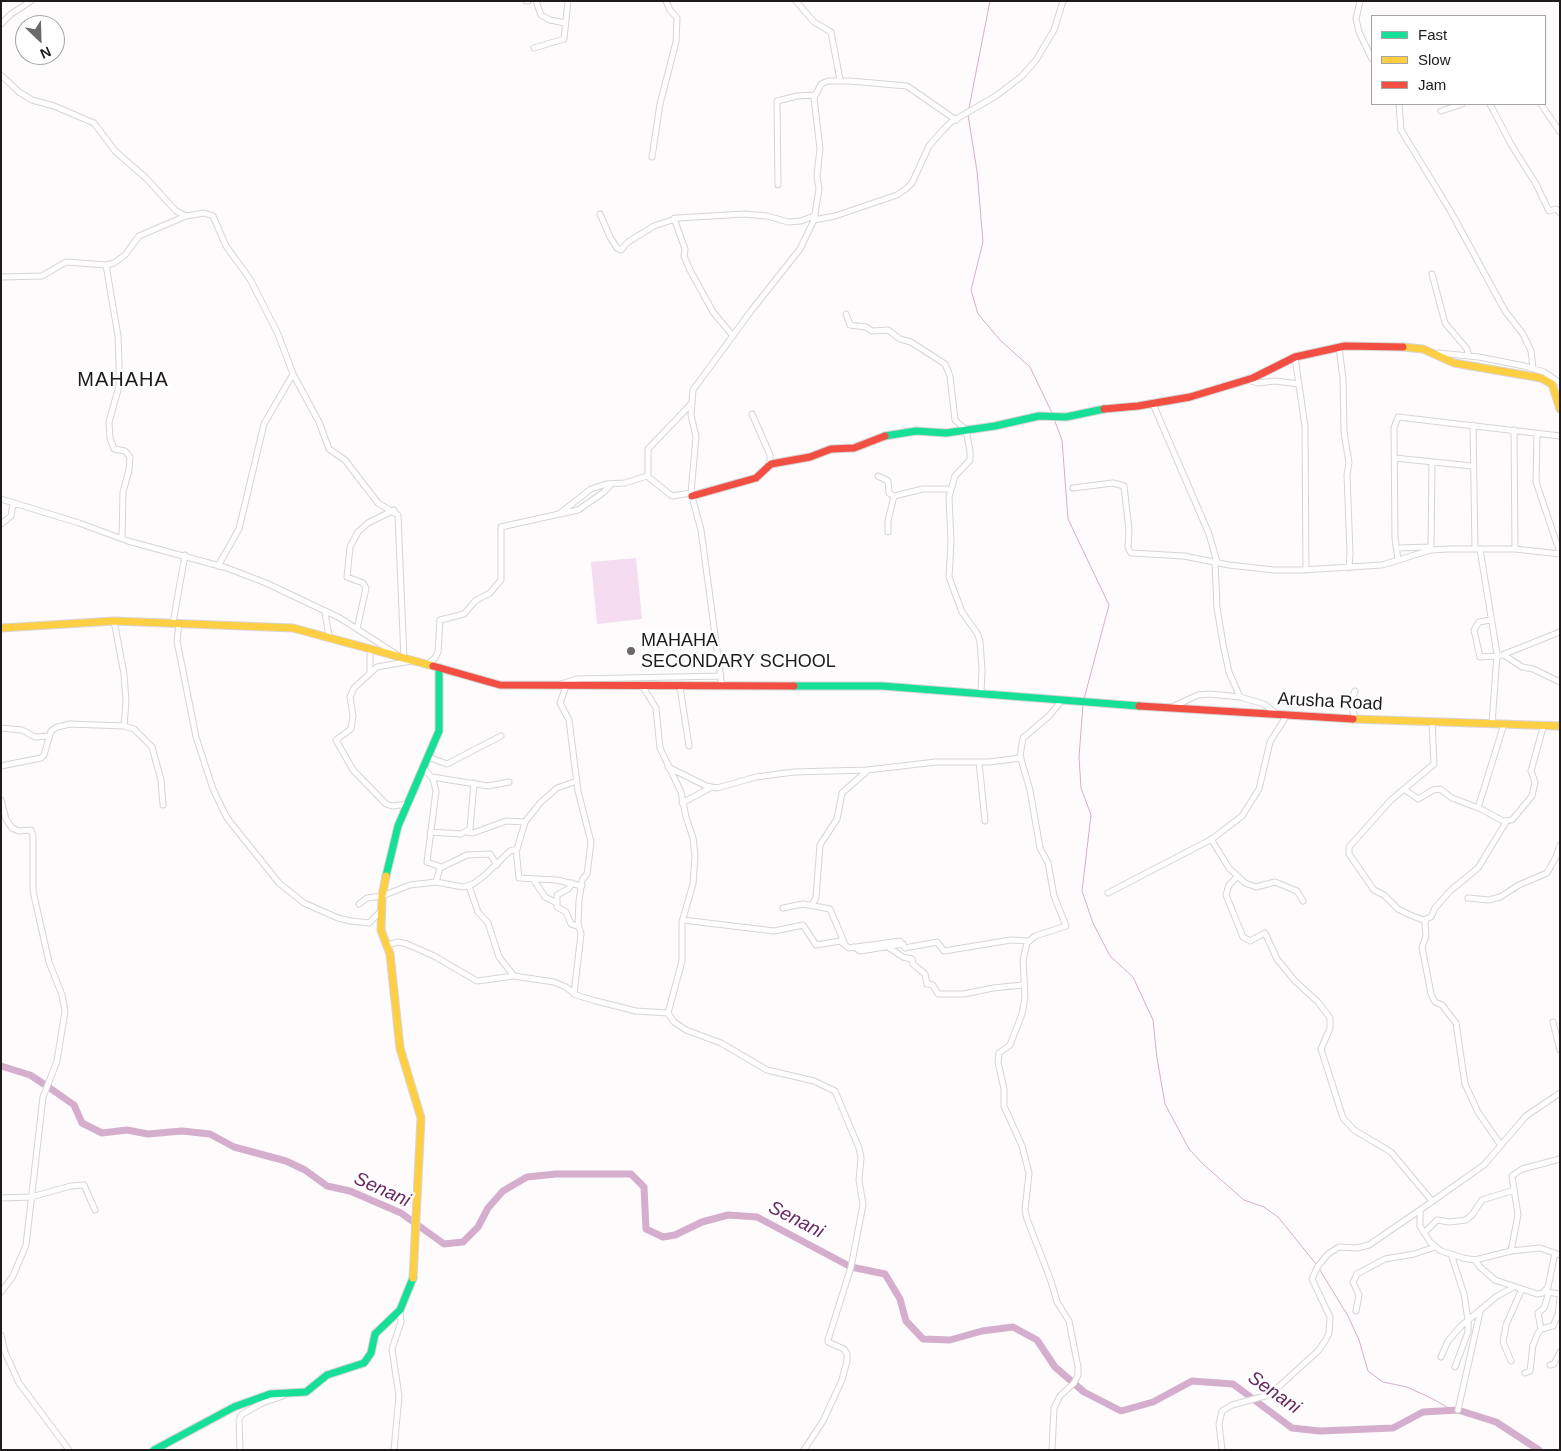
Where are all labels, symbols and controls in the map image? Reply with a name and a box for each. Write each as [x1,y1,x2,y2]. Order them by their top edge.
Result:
north arrow [15,15,65,65]
legend [1371,15,1546,105]
text: Fast [1418,26,1447,43]
text: N [38,43,54,62]
text: Slow [1418,51,1451,68]
text: Jam [1418,76,1446,93]
district label: MAHAHA [76,368,170,392]
place label: MAHAHA SECONDARY SCHOOL [641,630,836,672]
marker: MAHAHA SECONDARY SCHOOL [625,645,637,657]
street label: Arusha Road [1277,688,1383,716]
water label: Senani [350,1168,414,1212]
water label: Senani [764,1196,828,1244]
water label: Senani [1243,1367,1305,1419]

